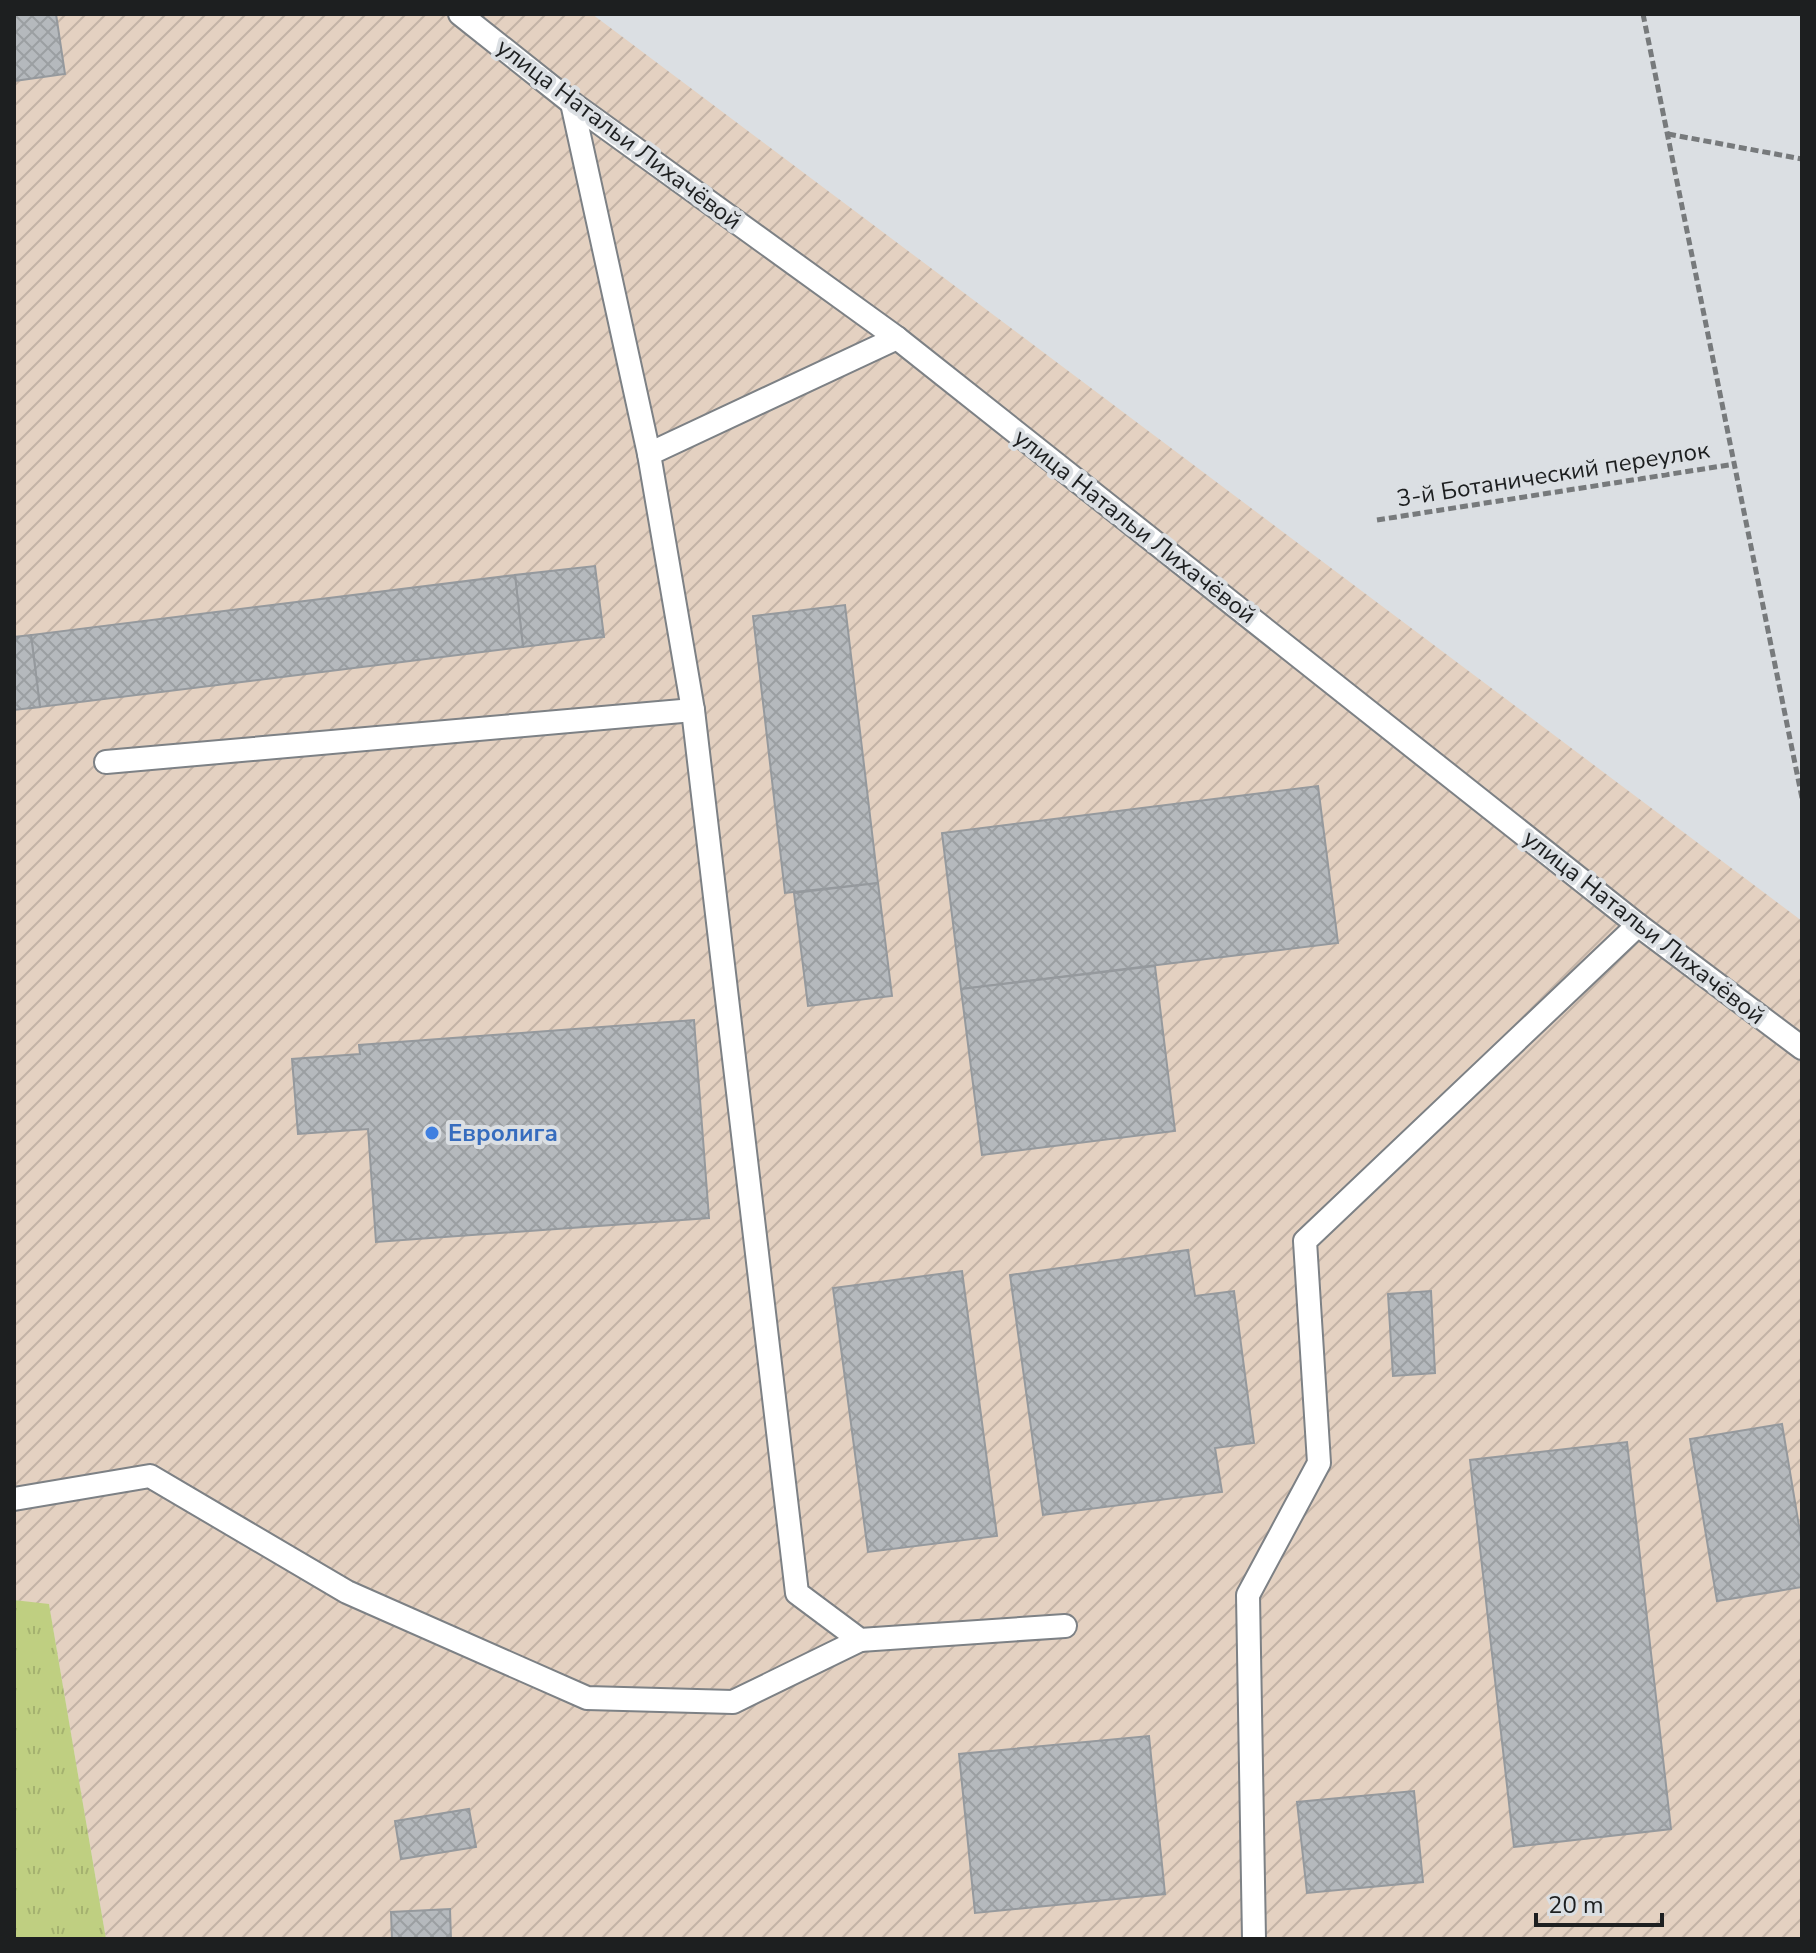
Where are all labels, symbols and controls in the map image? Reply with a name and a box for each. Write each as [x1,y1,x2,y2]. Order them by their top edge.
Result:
street label: улица Натальи Лихачёвой [490,31,748,237]
street label: улица Натальи Лихачёвой [1007,421,1263,631]
street label: 3-й Ботанический переулок [1394,433,1712,515]
street label: улица Натальи Лихачёвой [1516,822,1772,1032]
place label: Евролига [448,1117,558,1149]
marker: Евролига [423,1124,441,1142]
scale bar [1536,1877,1662,1927]
text: 20 m [1548,1889,1604,1921]

